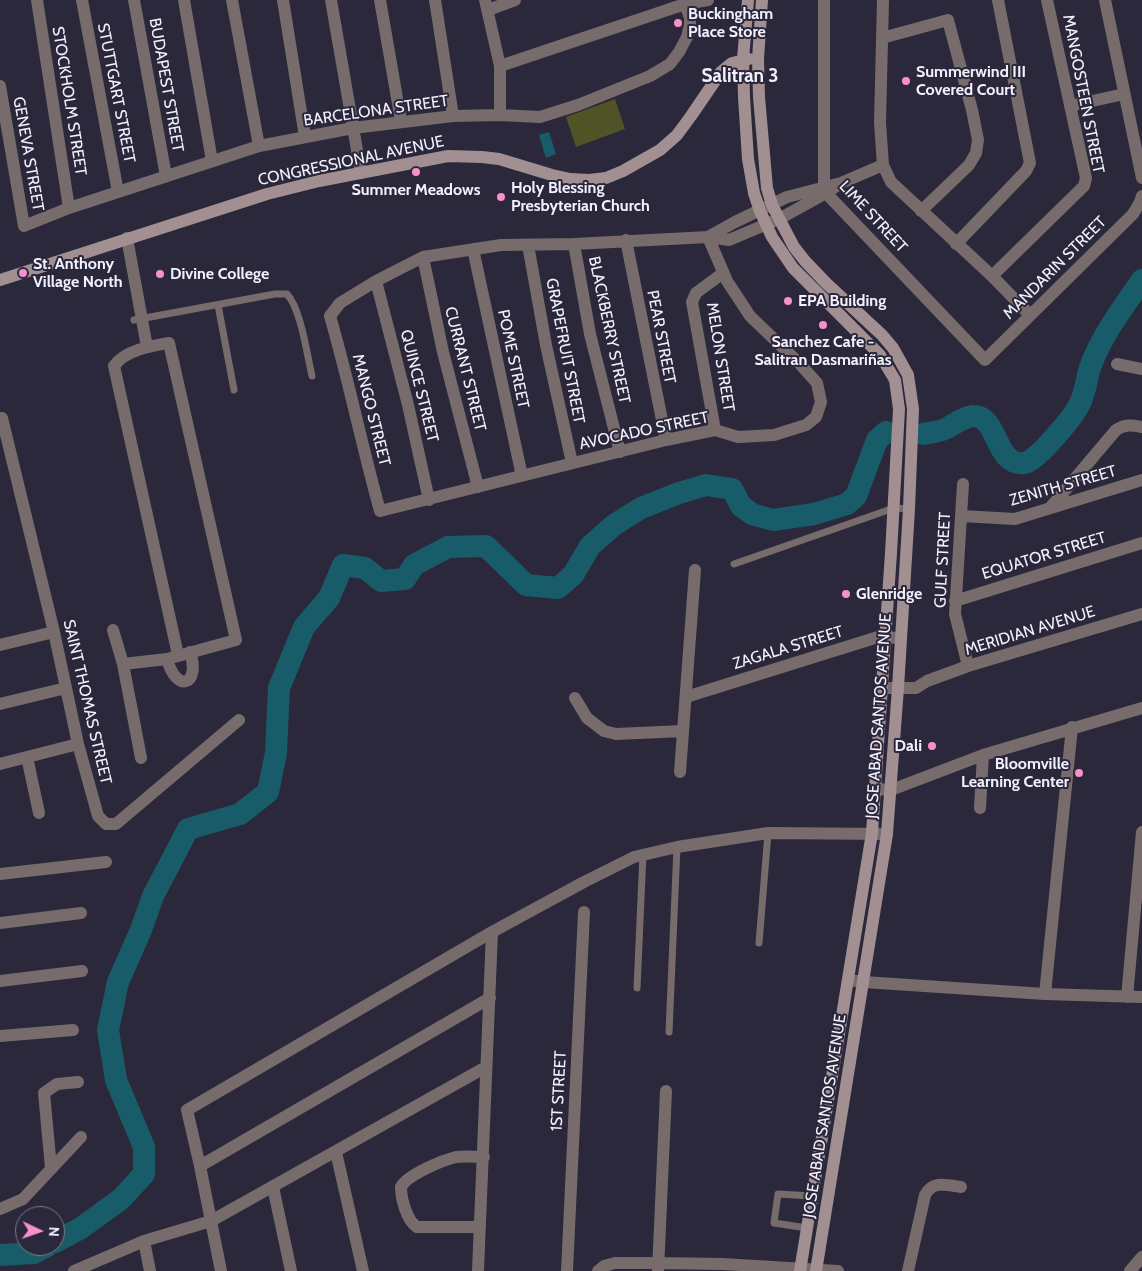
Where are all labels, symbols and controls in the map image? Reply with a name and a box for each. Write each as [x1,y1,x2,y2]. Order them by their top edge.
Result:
place label: Buckingham Place Store [688,4,773,42]
street label: MANGOSTEEN STREET [1058,13,1108,175]
street label: BUDAPEST STREET [145,17,187,153]
marker: Buckingham Place Store [672,17,684,29]
street label: STUTTGART STREET [93,21,139,165]
street label: STOCKHOLM STREET [48,25,90,177]
place label: Summerwind III Covered Court [916,62,1026,100]
district label: Salitran 3 [701,65,779,87]
marker: Summerwind III Covered Court [900,75,912,87]
street label: BARCELONA STREET [302,91,450,131]
street label: GENEVA STREET [8,95,48,213]
street label: CONGRESSIONAL AVENUE [256,132,446,190]
marker: Summer Meadows [410,166,422,178]
street label: LIME STREET [835,177,911,257]
place label: Holy Blessing Presbyterian Church [511,178,650,216]
place label: Summer Meadows [352,180,480,200]
marker: Holy Blessing Presbyterian Church [495,191,507,203]
street label: MANDARIN STREET [1000,213,1110,323]
place label: St. Anthony Village North [33,254,123,292]
street label: BLACKBERRY STREET [584,255,634,405]
place label: Divine College [170,264,269,284]
marker: St. Anthony Village North [17,267,29,279]
marker: Divine College [154,268,166,280]
street label: GRAPEFRUIT STREET [541,277,589,425]
street label: PEAR STREET [643,289,679,385]
place label: EPA Building [798,291,886,311]
marker: EPA Building [782,295,794,307]
street label: MELON STREET [702,301,738,413]
street label: CURRANT STREET [440,305,490,433]
street label: POME STREET [493,308,533,410]
marker: Sanchez Cafe - Salitran Dasmariñas [817,319,829,331]
street label: QUINCE STREET [396,328,442,444]
place label: Sanchez Cafe - Salitran Dasmariñas [754,332,892,370]
street label: MANGO STREET [348,352,394,468]
street label: AVOCADO STREET [577,408,711,454]
street label: ZENITH STREET [1007,462,1119,510]
street label: GULF STREET [931,512,955,608]
street label: EQUATOR STREET [980,528,1108,584]
place label: Glenridge [856,584,922,604]
marker: Glenridge [840,588,852,600]
street label: MERIDIAN AVENUE [962,602,1098,660]
street label: JOSE ABAD SANTOS AVENUE [862,613,896,819]
street label: SAINT THOMAS STREET [59,618,115,786]
street label: ZAGALA STREET [731,622,845,674]
place label: Dali [895,736,922,756]
marker: Dali [926,740,938,752]
place label: Bloomville Learning Center [961,754,1069,792]
marker: Bloomville Learning Center [1073,767,1085,779]
street label: JOSE ABAD SANTOS AVENUE [799,1013,851,1219]
street label: 1ST STREET [547,1050,571,1132]
north arrow [15,1206,65,1256]
text: N [45,1226,63,1237]

